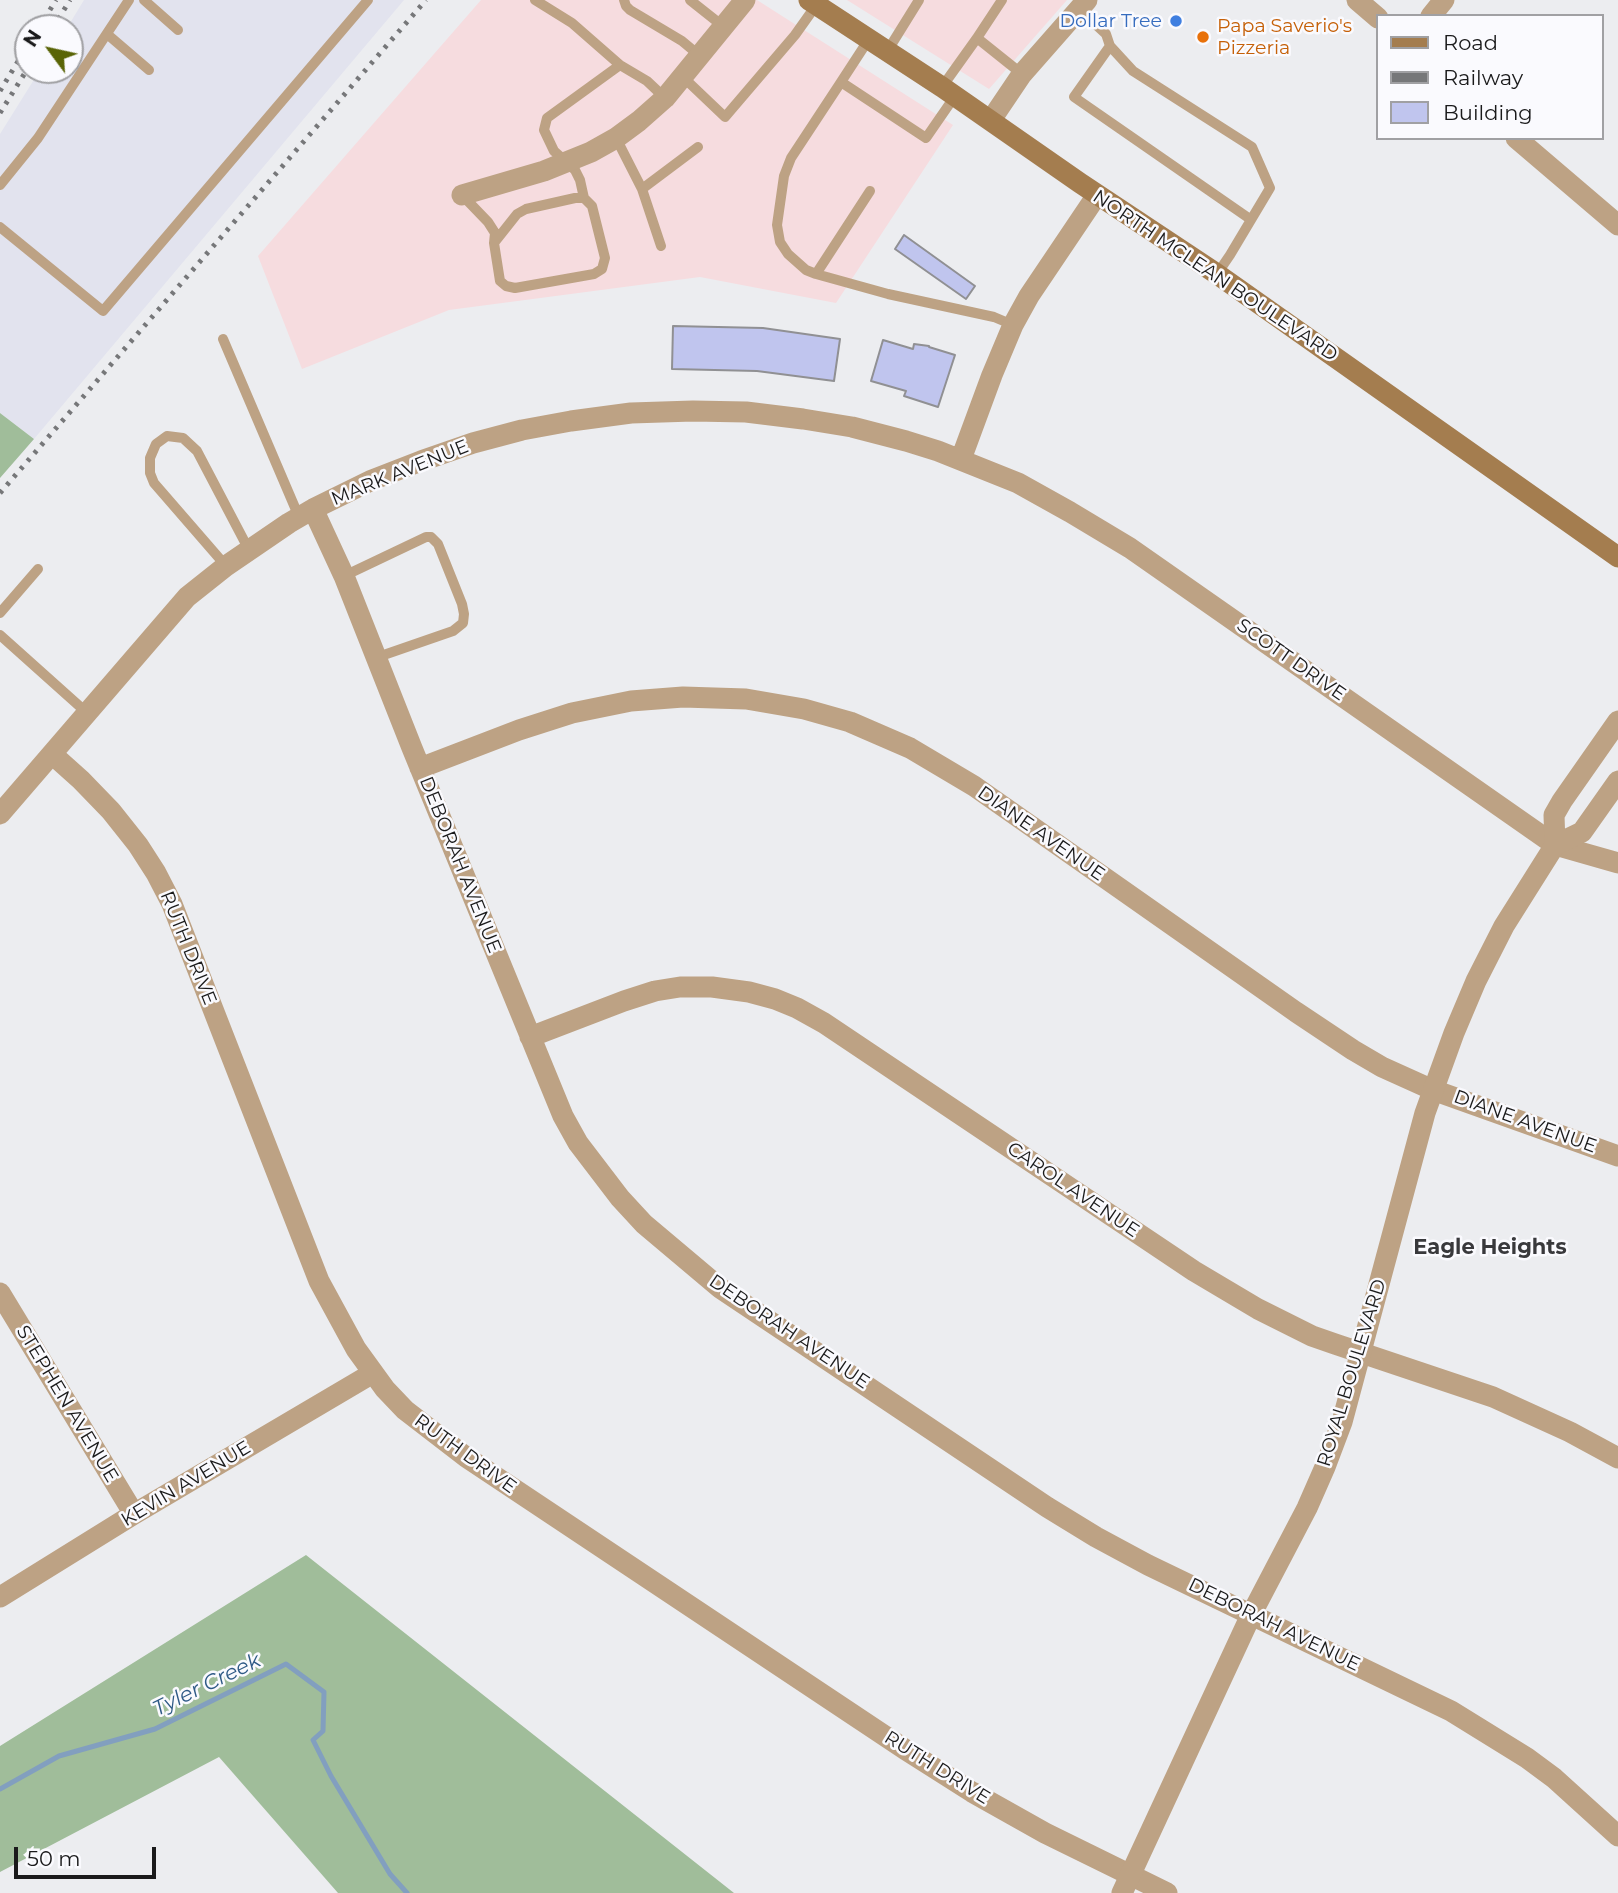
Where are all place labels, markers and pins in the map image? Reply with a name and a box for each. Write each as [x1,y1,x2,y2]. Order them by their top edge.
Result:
place label: Dollar Tree [1059,10,1162,32]
marker: Dollar Tree [1168,13,1184,29]
place label: Papa Saverio's Pizzeria [1217,15,1352,59]
marker: Papa Saverio's Pizzeria [1195,29,1211,45]

